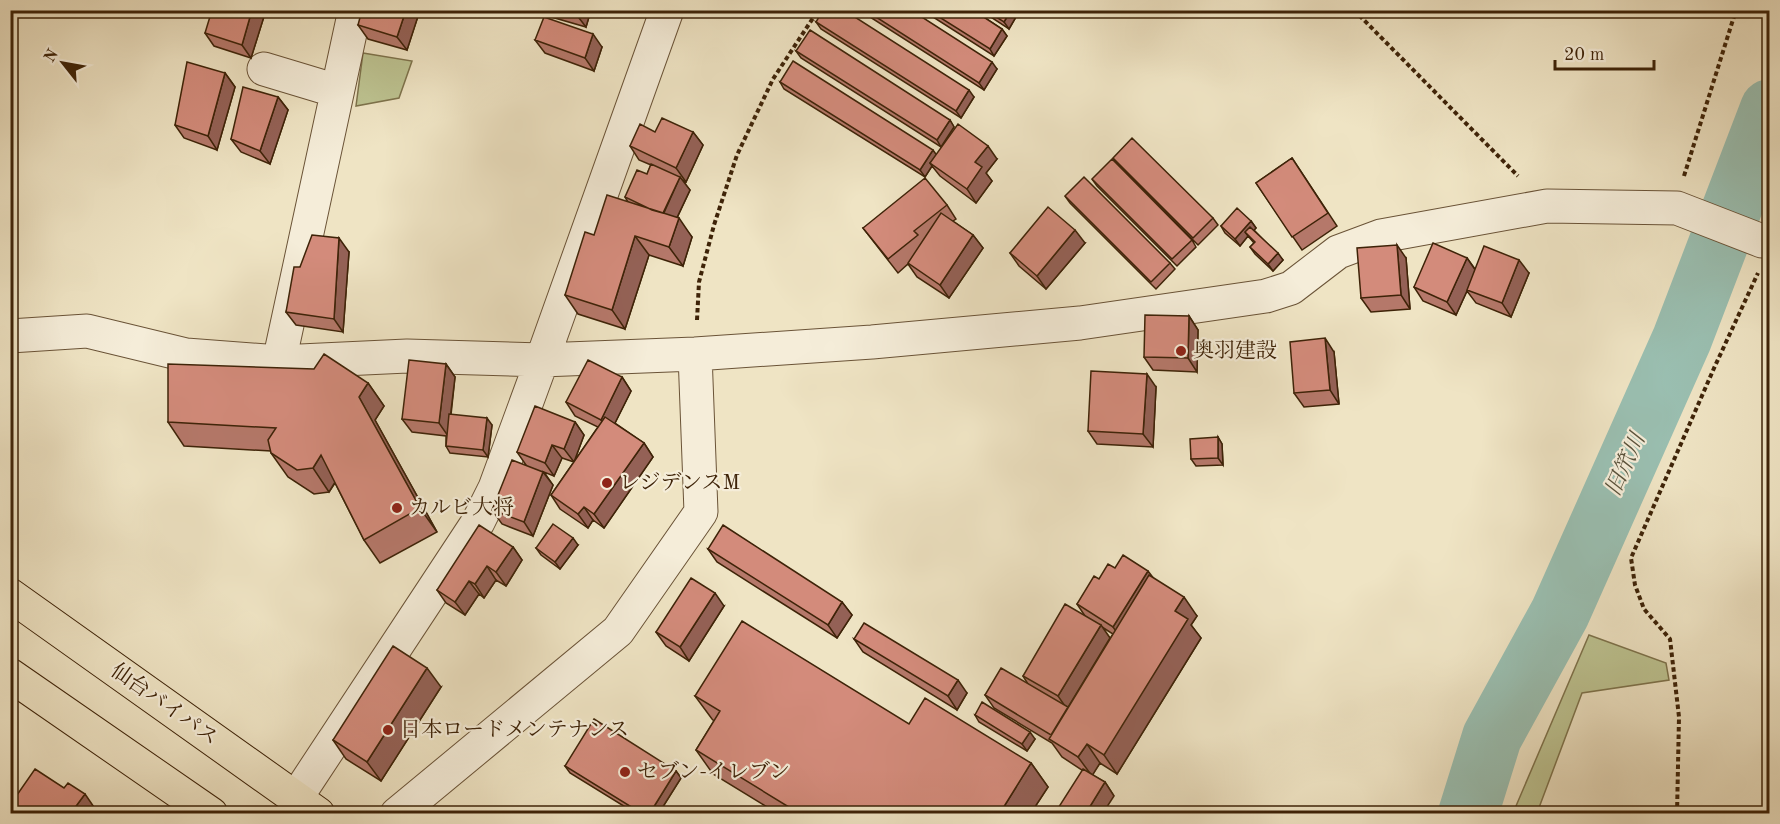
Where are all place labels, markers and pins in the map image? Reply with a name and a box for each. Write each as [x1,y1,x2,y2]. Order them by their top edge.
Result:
place label: 奥羽建設 [1193,339,1277,362]
marker: 奥羽建設 [1174,344,1188,358]
place label: レジデンスM [619,471,740,494]
marker: レジデンスM [600,476,614,490]
place label: カルビ大将 [409,496,514,519]
marker: カルビ大将 [390,501,404,515]
place label: 日本ロードメンテナンス [400,718,629,741]
marker: 日本ロードメンテナンス [381,723,395,737]
place label: セブン-イレブン [637,760,790,783]
marker: セブン-イレブン [618,765,632,779]

